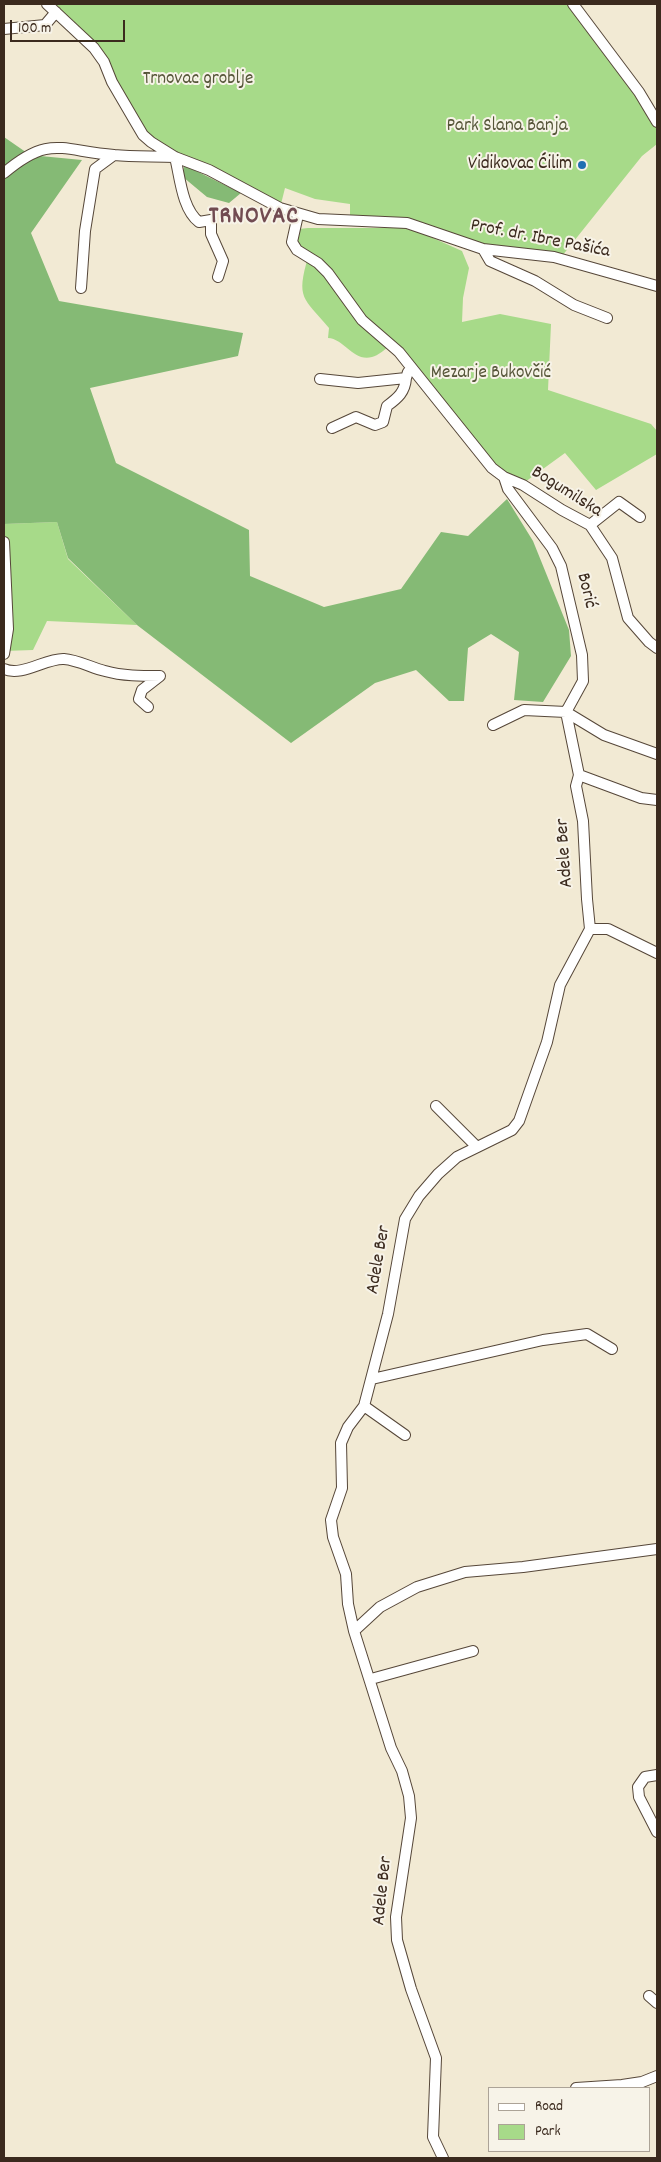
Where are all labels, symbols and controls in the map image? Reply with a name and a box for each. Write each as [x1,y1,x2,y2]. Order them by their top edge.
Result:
scale bar [12,10,128,42]
text: 100 m [18,18,51,40]
park label: Trnovac groblje [143,69,253,91]
park label: Park Slana Banja [446,116,568,138]
place label: Vidikovac Ćilim [468,154,572,176]
marker: Vidikovac Ćilim [576,159,588,171]
district label: TRNOVAC [208,205,300,233]
street label: Prof. dr. Ibre Pašića [468,215,612,265]
park label: Mezarje Bukovčić [431,363,551,385]
street label: Bogumilska [526,462,606,524]
street label: Borić [570,571,600,611]
street label: Adele Ber [552,818,580,888]
street label: Adele Ber [363,1224,397,1296]
street label: Adele Ber [369,1855,399,1927]
legend [488,2087,651,2152]
text: Road [535,2096,563,2118]
text: Park [535,2121,561,2143]

